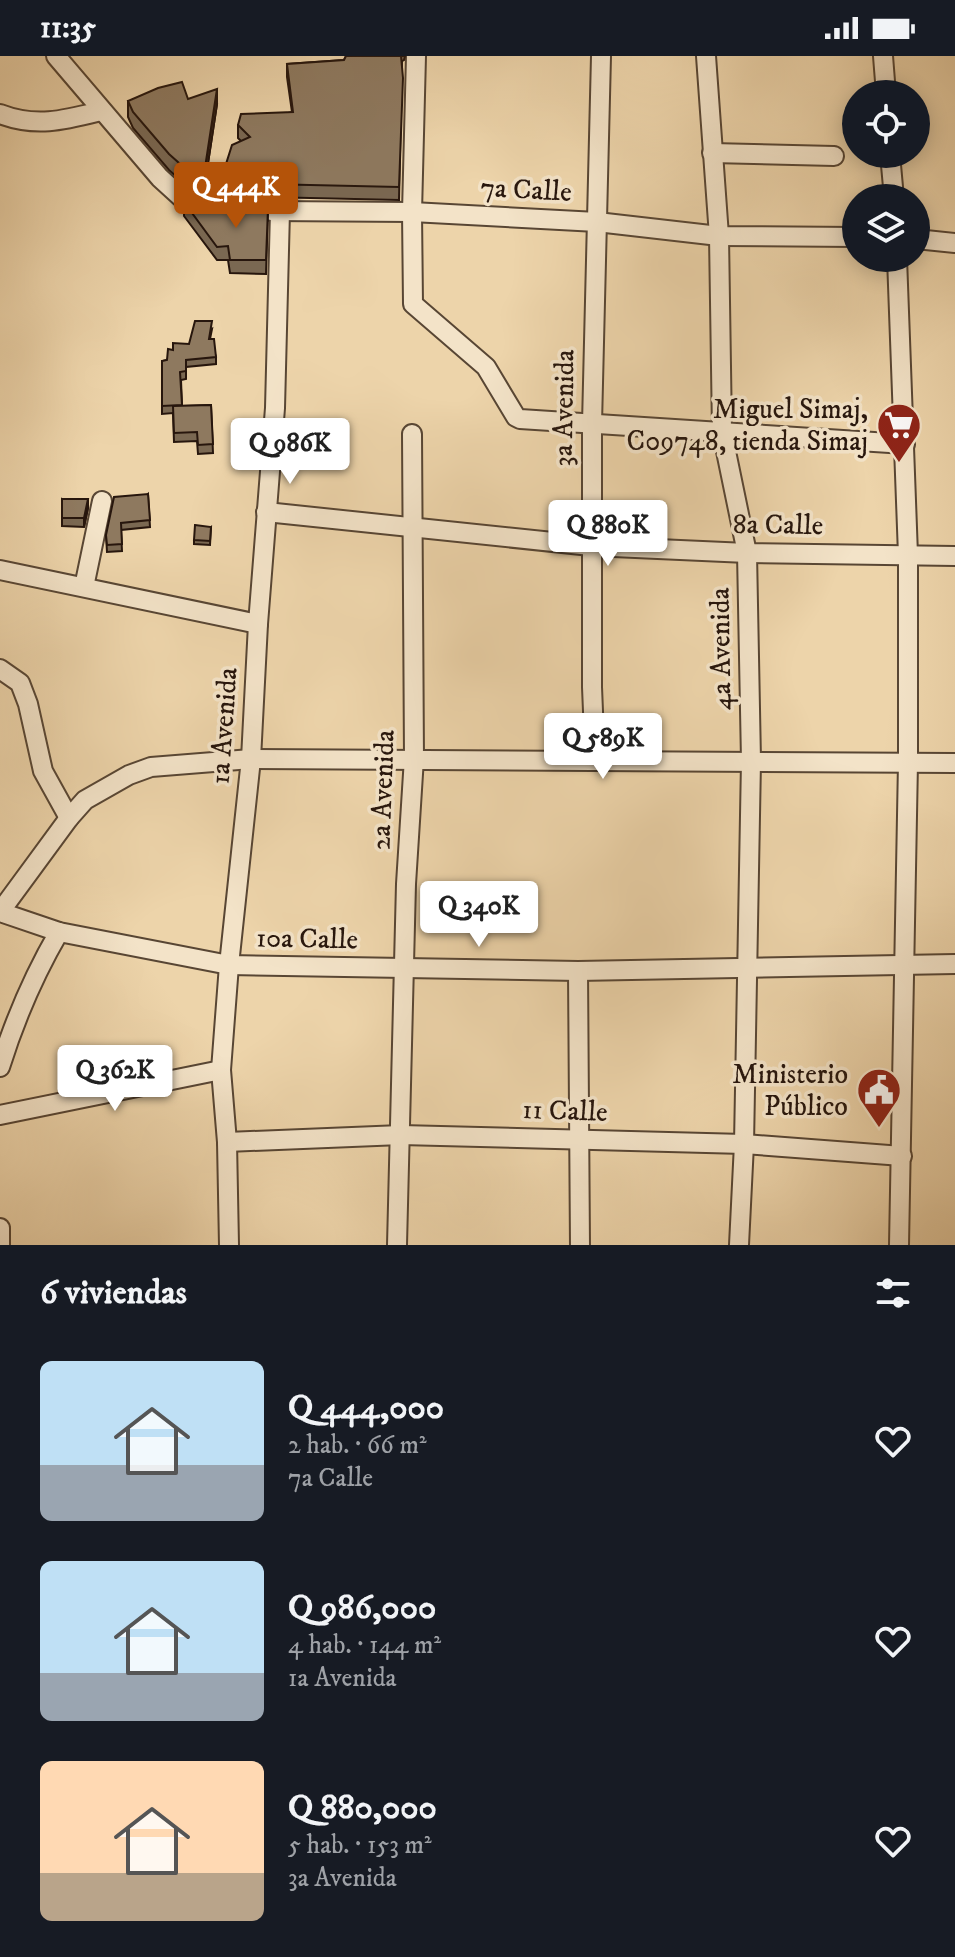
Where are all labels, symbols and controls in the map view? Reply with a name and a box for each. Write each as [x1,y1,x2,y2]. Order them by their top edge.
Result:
text: 11:35 [40,10,96,47]
map controls [842,80,930,272]
button: locate [842,80,930,168]
pin: Q 444K [171,162,301,230]
street label: 7a Calle [479,170,573,210]
text: Q 444K [192,171,280,204]
button: layers [842,184,930,272]
street label: 3a Avenida [545,349,583,467]
place label: Miguel Simaj, C09748, tienda Simaj [627,392,868,459]
supermarket icon: Miguel Simaj, C09748, tienda Simaj [875,401,923,464]
pin: Q 986K [225,418,355,486]
text: Q 986K [249,427,331,460]
pin: Q 880K [543,500,673,568]
street label: 8a Calle [732,507,824,543]
text: Q 880K [566,509,650,542]
street label: 4a Avenida [702,587,740,711]
street label: 1a Avenida [202,666,246,786]
pin: Q 589K [538,713,668,781]
text: Q 589K [562,722,644,755]
street label: 2a Avenida [363,729,403,851]
pin: Q 340K [414,881,544,949]
text: Q 340K [438,890,520,923]
street label: 10a Calle [256,921,358,957]
pin: Q 362K [50,1045,180,1113]
text: Q 362K [75,1054,155,1087]
place label: Ministerio Público [732,1057,848,1124]
public building icon: Ministerio Público [855,1066,903,1129]
street label: 11 Calle [522,1092,608,1130]
icon: filters [871,1271,915,1315]
text: 6 viviendas [40,1272,187,1314]
text: Q 444,000 [288,1387,444,1429]
icon: home [104,1393,200,1489]
icon: heart [871,1419,915,1463]
text: 2 hab. · 66 m² [288,1429,427,1462]
text: 7a Calle [288,1462,373,1495]
text: Q 986,000 [288,1587,436,1629]
icon: home [104,1593,200,1689]
icon: heart [871,1619,915,1663]
text: 4 hab. · 144 m² [288,1629,441,1662]
text: 1a Avenida [288,1662,397,1695]
text: Q 880,000 [288,1787,437,1829]
icon: home [104,1793,200,1889]
icon: heart [871,1819,915,1863]
text: 5 hab. · 153 m² [288,1829,432,1862]
text: 3a Avenida [288,1862,397,1895]

